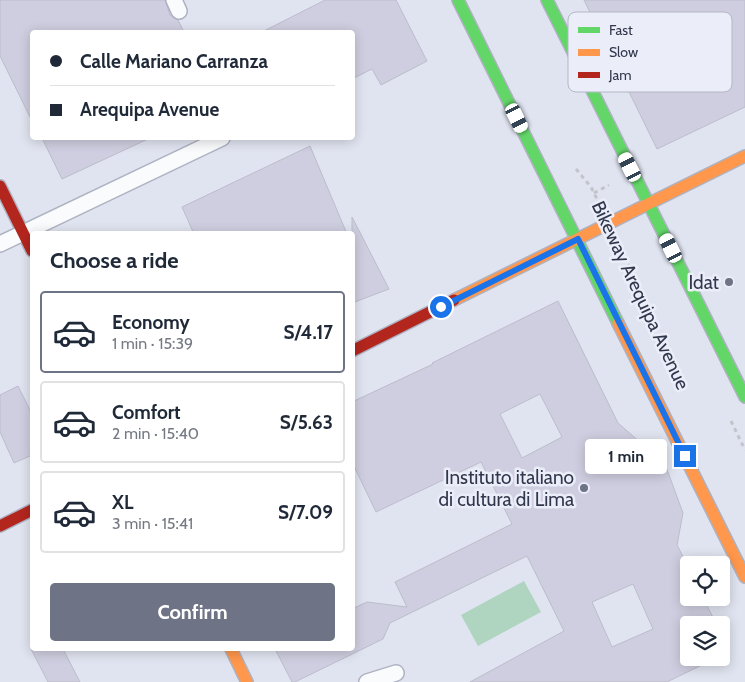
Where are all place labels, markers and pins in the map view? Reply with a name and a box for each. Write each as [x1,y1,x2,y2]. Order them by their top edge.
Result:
place label: Idat [689,271,720,294]
marker: Idat [723,276,735,288]
place label: Instituto italiano di cultura di Lima [438,466,574,511]
marker: Instituto italiano di cultura di Lima [578,482,590,494]

